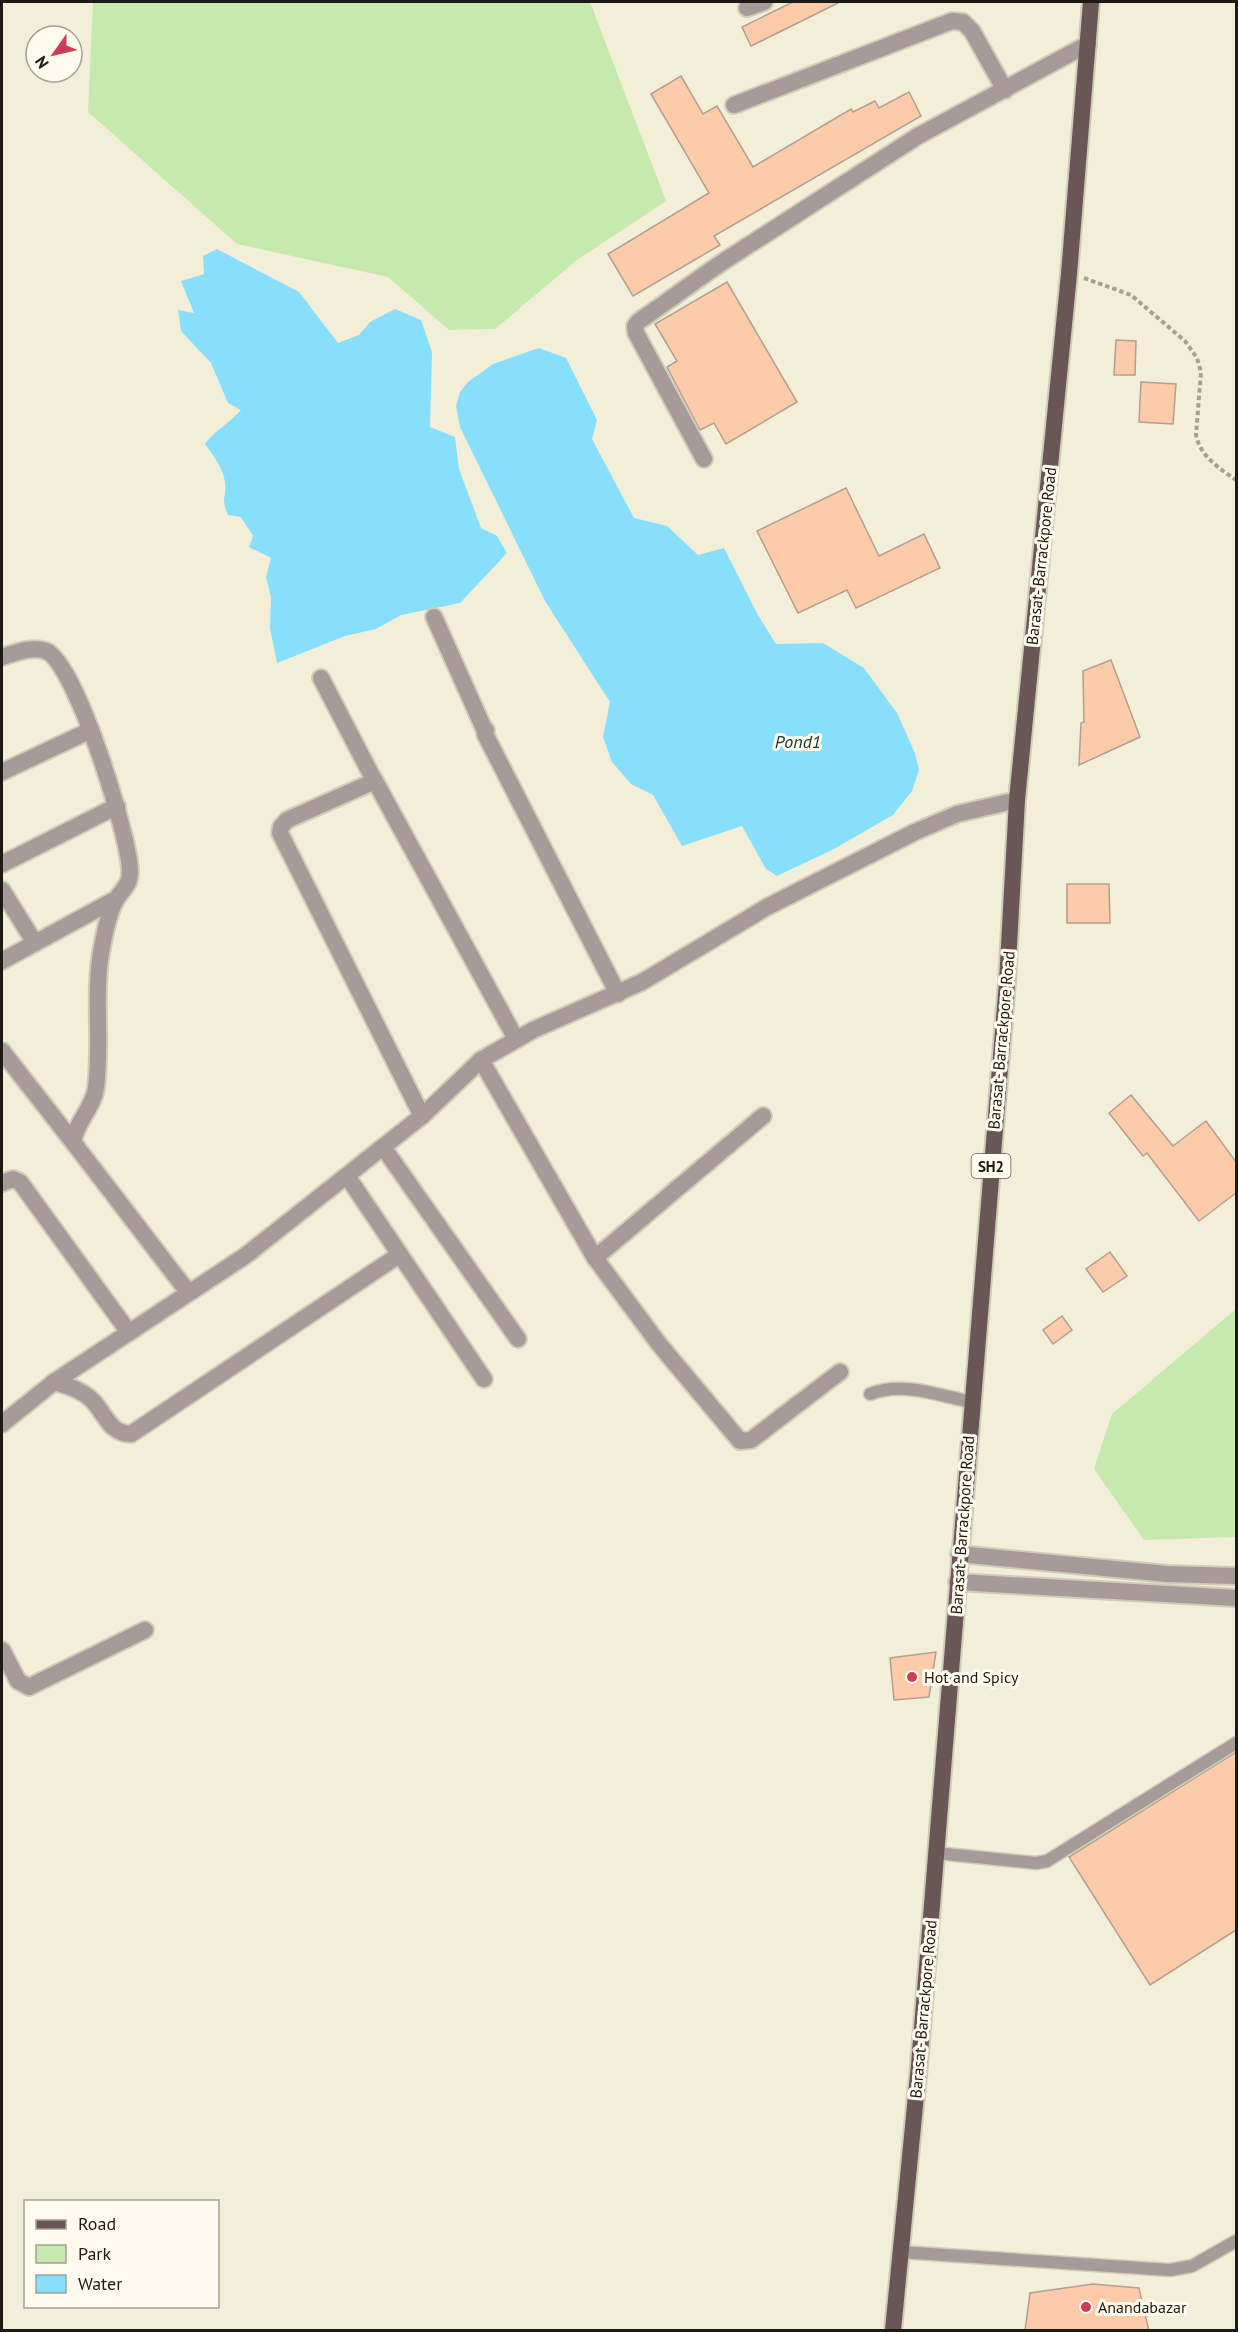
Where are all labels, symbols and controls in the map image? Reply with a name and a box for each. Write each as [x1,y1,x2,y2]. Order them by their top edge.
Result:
north arrow [24,24,84,84]
text: N [30,52,53,72]
street label: Barasat- Barrackpore Road [1022,466,1060,646]
water label: Pond1 [775,730,821,753]
street label: Barasat- Barrackpore Road [983,950,1019,1130]
road number: SH2 [972,1154,1010,1178]
street label: Barasat- Barrackpore Road [946,1435,978,1615]
place label: Hot and Spicy [924,1667,1019,1687]
marker: Hot and Spicy [905,1670,919,1684]
street label: Barasat- Barrackpore Road [905,1919,941,2099]
legend [24,2200,219,2308]
text: Road [78,2212,116,2235]
text: Park [78,2242,111,2265]
text: Water [78,2272,122,2295]
place label: Anandabazar [1098,2297,1187,2317]
marker: Anandabazar [1079,2300,1093,2314]

